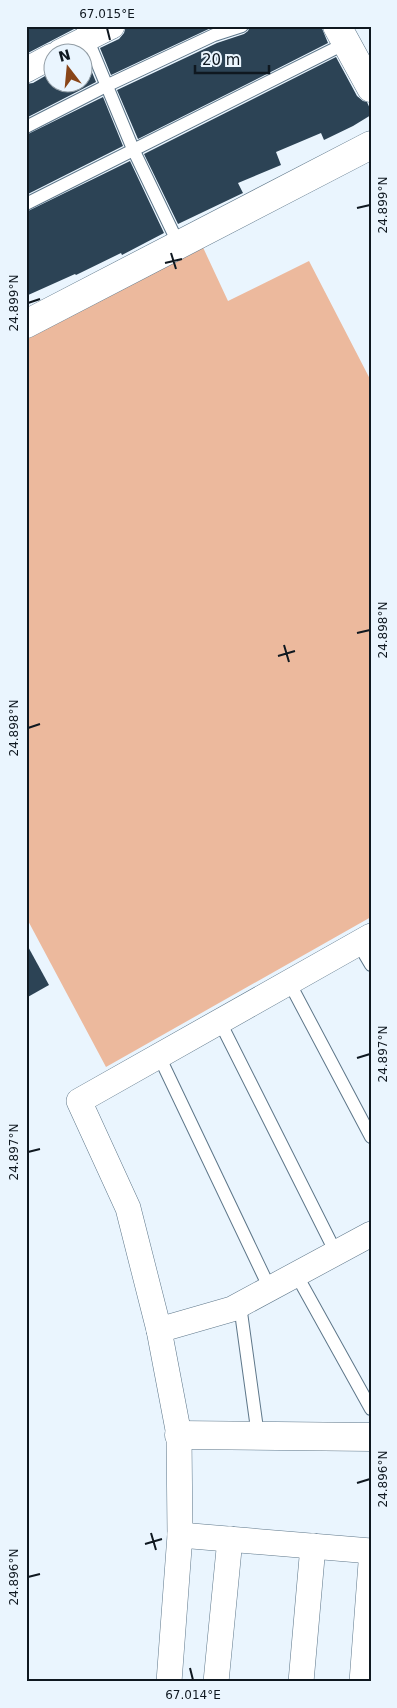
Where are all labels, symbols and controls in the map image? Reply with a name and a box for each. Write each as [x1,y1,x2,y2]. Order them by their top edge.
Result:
text: 67.015°E [79,7,135,21]
north arrow [42,42,92,92]
scale bar [195,42,268,74]
text: N [57,46,72,65]
text: 20 m [202,51,240,69]
text: 24.899°N [376,177,390,233]
text: 24.899°N [7,275,21,331]
text: 24.898°N [376,602,390,658]
text: 24.898°N [7,700,21,756]
text: 24.897°N [376,1026,390,1082]
text: 24.897°N [7,1124,21,1180]
text: 24.896°N [376,1451,390,1507]
text: 24.896°N [7,1549,21,1605]
text: 67.014°E [165,1688,221,1702]

